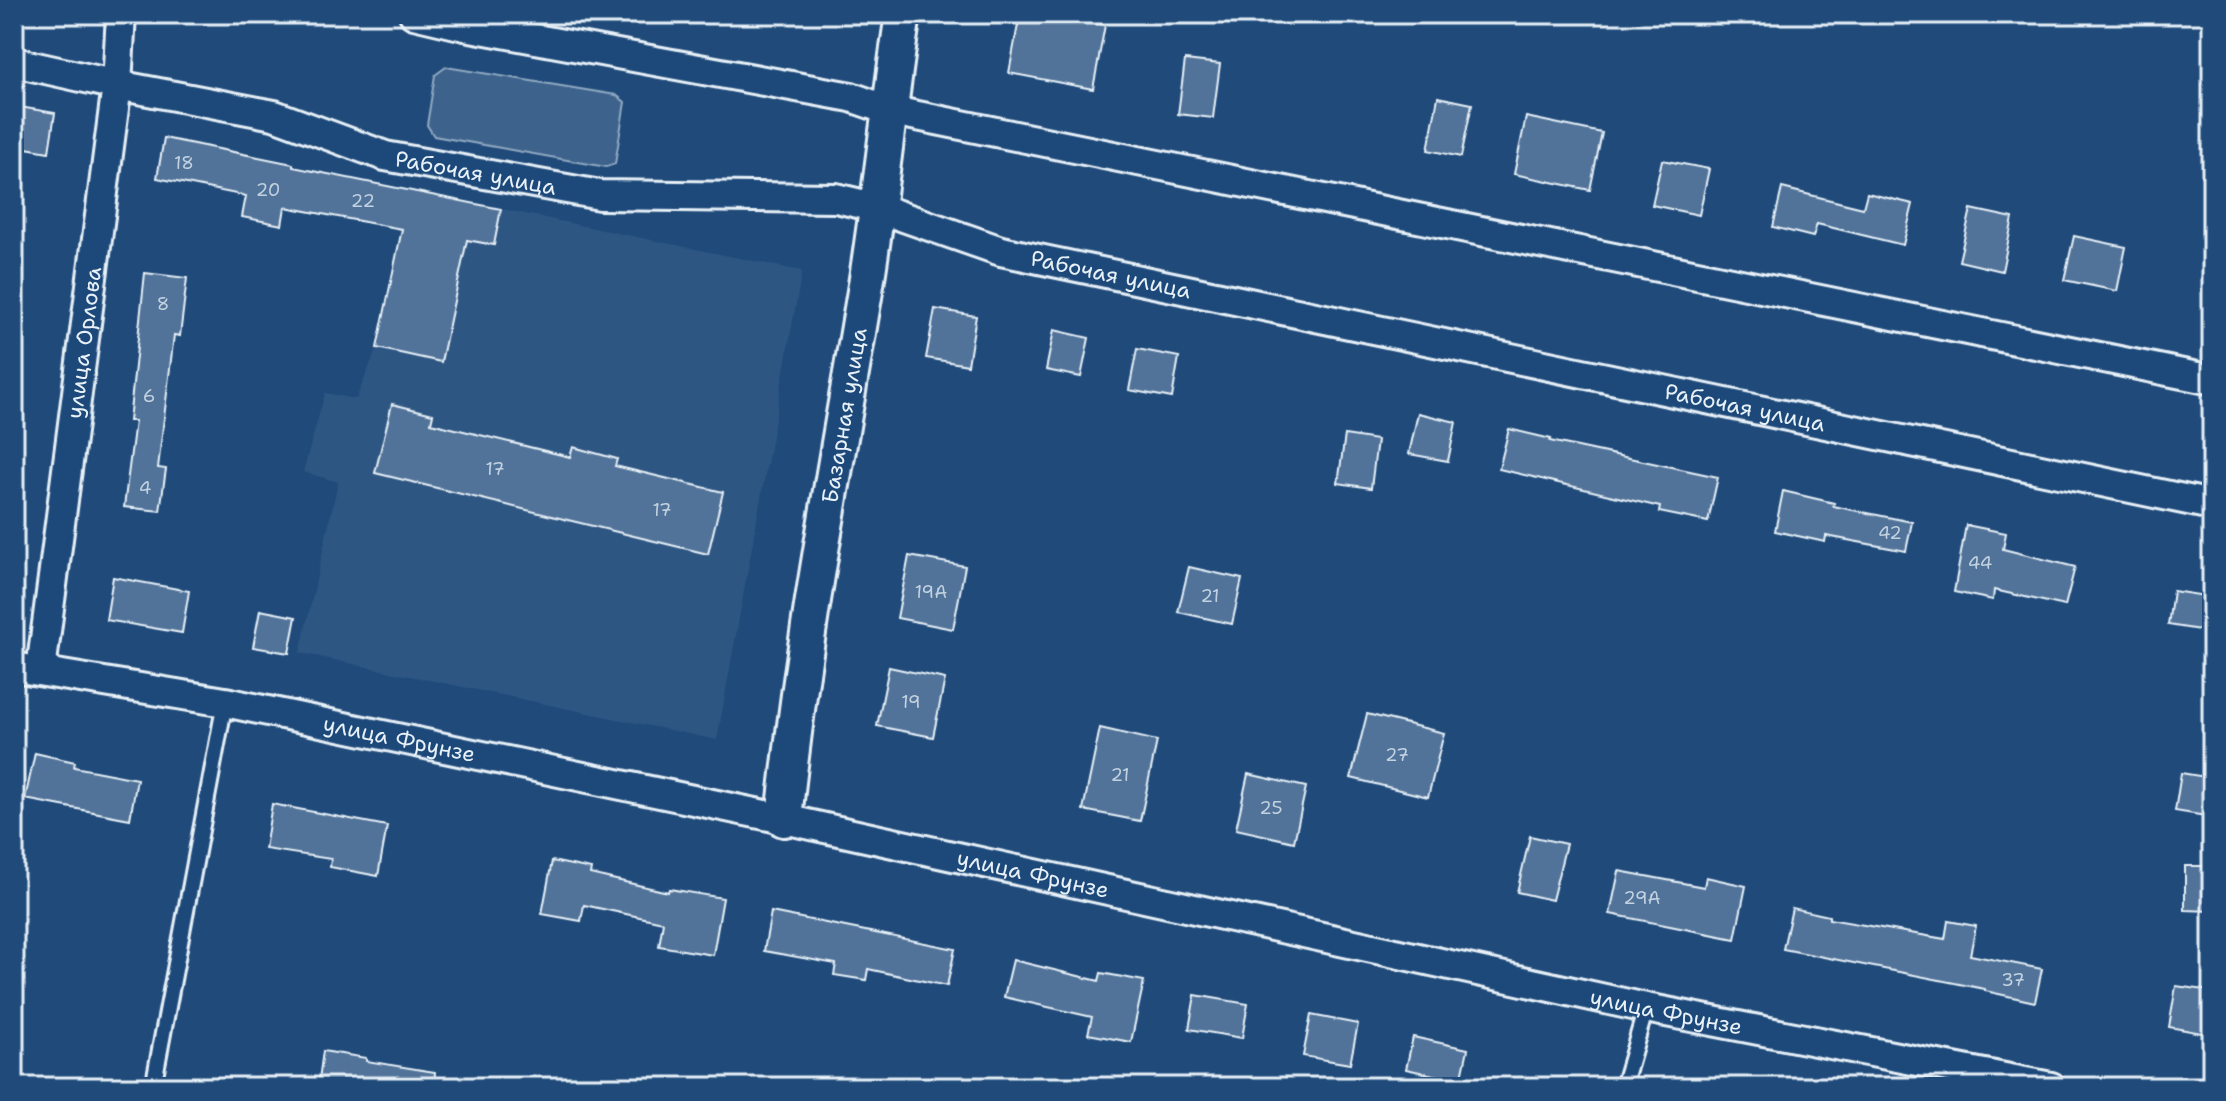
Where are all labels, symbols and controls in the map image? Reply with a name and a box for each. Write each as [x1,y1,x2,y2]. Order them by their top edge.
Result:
street label: Рабочая улица [393,144,559,201]
house number: 18 [174,151,194,175]
house number: 20 [256,178,280,202]
house number: 22 [351,189,375,213]
street label: Рабочая улица [1028,243,1194,305]
street label: улица Орлова [59,265,108,420]
house number: 8 [157,292,169,316]
street label: Базарная улица [815,325,873,505]
street label: Рабочая улица [1662,376,1828,438]
house number: 6 [143,384,155,408]
house number: 17 [485,457,505,481]
house number: 4 [139,476,151,500]
house number: 17 [652,498,672,522]
house number: 42 [1878,521,1902,545]
house number: 44 [1968,551,1992,575]
house number: 19А [915,580,947,604]
house number: 21 [1200,584,1220,608]
house number: 19 [901,690,921,714]
street label: улица Фрунзе [321,708,478,769]
house number: 27 [1385,743,1409,767]
house number: 21 [1110,763,1130,787]
house number: 25 [1259,796,1283,820]
street label: улица Фрунзе [954,843,1112,904]
house number: 29А [1623,886,1661,910]
house number: 37 [2001,968,2025,992]
street label: улица Фрунзе [1587,982,1745,1041]

